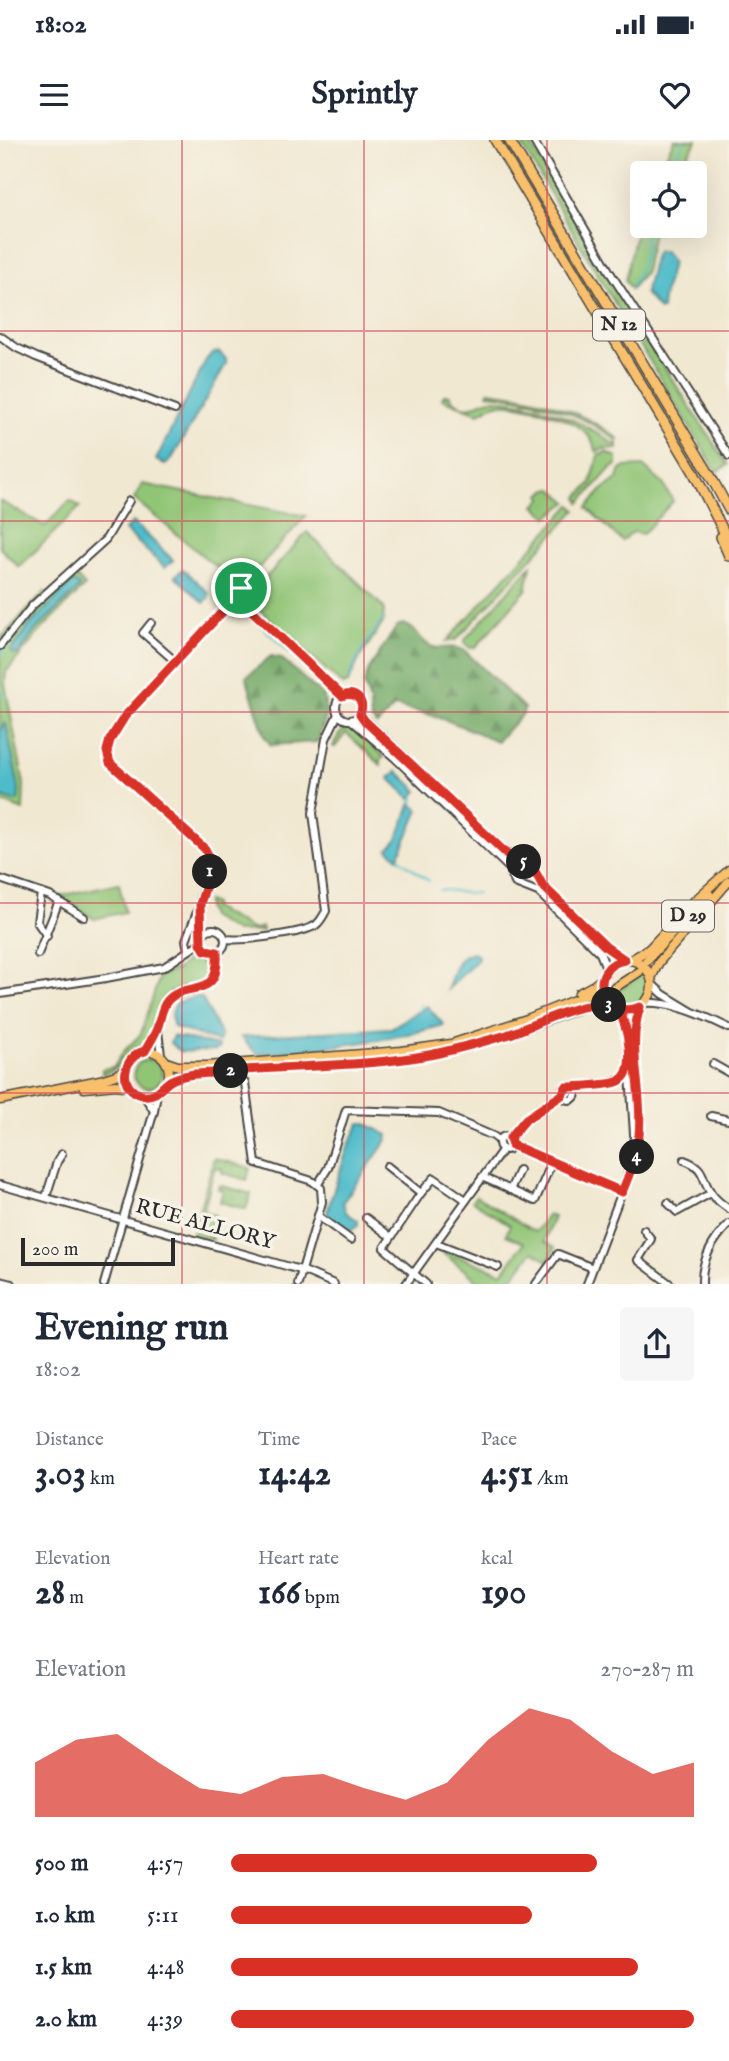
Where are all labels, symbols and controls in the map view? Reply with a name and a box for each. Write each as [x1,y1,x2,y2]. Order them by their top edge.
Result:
text: 18:02 [35,8,87,41]
text: Sprintly [311,74,418,115]
icon: menu [35,76,73,114]
icon: heart [656,76,694,114]
map controls [630,161,707,238]
button: locate [630,161,707,238]
road number: N 12 [593,309,645,340]
pin [211,558,271,618]
icon: arrive [222,569,260,607]
pin: 5 [506,844,542,880]
text: 5 [520,849,527,873]
pin: 1 [192,854,228,890]
text: 1 [206,859,213,883]
road number: D 29 [662,901,714,932]
pin: 3 [592,988,626,1022]
text: 3 [605,992,612,1016]
pin: 2 [214,1054,248,1088]
text: 2 [226,1058,235,1082]
pin: 4 [620,1140,654,1174]
text: 4 [632,1144,641,1168]
street label: RUE ALLORY [132,1193,279,1257]
scale bar [21,1235,175,1267]
text: 200 m [32,1238,78,1262]
text: Evening run [35,1305,229,1353]
button: share [620,1307,694,1381]
text: 18:02 [35,1355,81,1384]
text: Distance [35,1428,104,1452]
text: Time [258,1428,300,1452]
text: Pace [481,1428,517,1452]
text: 3.03 [35,1452,86,1497]
text: 14:42 [258,1452,331,1497]
text: 4:51 [481,1452,533,1497]
text: km [86,1467,115,1491]
text: /km [533,1467,569,1491]
text: Elevation [35,1547,110,1571]
text: Heart rate [258,1547,339,1571]
text: kcal [481,1547,513,1571]
text: 28 [35,1571,65,1616]
text: 166 [258,1571,301,1616]
text: 190 [481,1571,527,1616]
text: m [65,1586,84,1610]
text: bpm [301,1586,340,1610]
text: Elevation [35,1655,126,1684]
text: 270–287 m [600,1655,694,1684]
text: 500 m [35,1849,89,1878]
text: 4:57 [147,1849,183,1878]
text: 1.0 km [35,1901,95,1930]
text: 5:11 [147,1901,179,1930]
text: 1.5 km [35,1953,92,1982]
text: 4:48 [147,1953,185,1982]
text: 2.0 km [35,2005,97,2034]
text: 4:39 [147,2005,183,2034]

